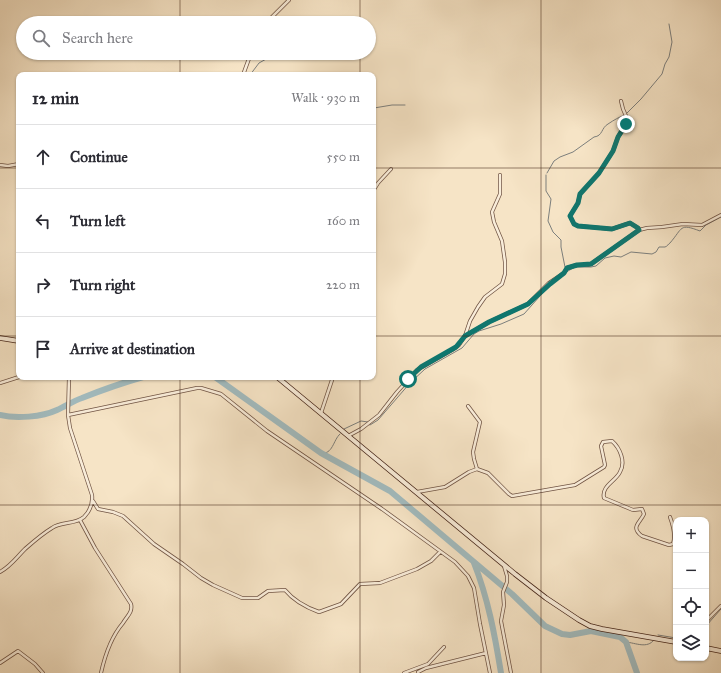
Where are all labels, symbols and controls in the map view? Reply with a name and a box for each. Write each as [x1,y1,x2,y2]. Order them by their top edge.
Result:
search box [16,16,376,60]
icon: search [30,27,52,49]
text: Search here [62,29,133,47]
text: 12 min [32,88,79,109]
text: Walk · 930 m [291,90,360,106]
route end [617,115,635,133]
icon: ahead [32,146,54,168]
text: Continue [70,148,128,166]
text: 550 m [327,149,360,165]
icon: left [32,210,54,232]
text: Turn left [70,212,126,230]
text: 160 m [327,213,360,229]
icon: right [32,274,54,296]
text: Turn right [70,276,135,294]
text: 220 m [326,277,360,293]
icon: arrive [32,338,54,360]
text: Arrive at destination [70,340,195,358]
route start [399,370,417,388]
map controls [673,517,709,661]
button: + [673,517,709,553]
button: − [673,553,709,589]
button: locate [673,589,709,625]
button: layers [673,625,709,661]

